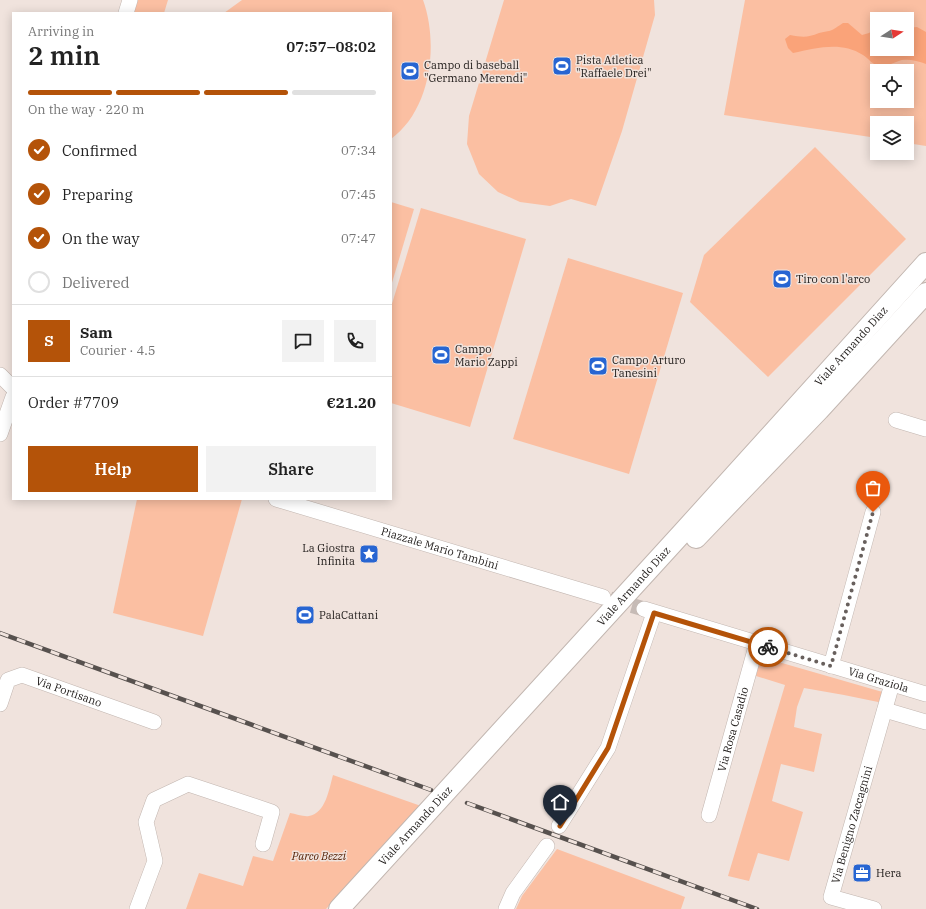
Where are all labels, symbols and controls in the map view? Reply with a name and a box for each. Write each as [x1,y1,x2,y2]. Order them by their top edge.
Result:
north arrow [870,12,914,56]
map controls [870,12,914,160]
text: Arriving in [28,23,94,40]
text: 07:57–08:02 [286,37,376,56]
text: 2 min [28,38,100,72]
place label: Pista Atletica "Raffaele Drei" [576,53,652,80]
sports icon: Pista Atletica "Raffaele Drei" [551,55,573,77]
place label: Campo di baseball "Germano Merendi" [424,58,527,85]
sports icon: Campo di baseball "Germano Merendi" [399,60,421,82]
button: locate [870,64,914,108]
text: On the way · 220 m [28,101,144,118]
button: layers [870,116,914,160]
icon: check [28,139,50,161]
text: Confirmed [62,141,137,160]
text: 07:34 [341,142,376,159]
icon: check [28,183,50,205]
text: Preparing [62,185,133,204]
text: 07:45 [341,186,376,203]
icon: check [28,227,50,249]
text: On the way [62,229,140,248]
text: 07:47 [341,230,376,247]
sports icon: Tiro con l'arco [771,268,793,290]
place label: Tiro con l'arco [796,272,870,286]
text: Delivered [62,273,130,292]
street label: Viale Armando Diaz [811,303,891,389]
button: chat [282,320,324,362]
button: phone [334,320,376,362]
text: Sam [80,323,113,342]
text: S [44,331,54,350]
text: Courier · 4.5 [80,342,156,359]
place label: Campo Mario Zappi [455,342,518,369]
sports icon: Campo Mario Zappi [430,344,452,366]
place label: Campo Arturo Tanesini [612,353,685,380]
sports icon: Campo Arturo Tanesini [587,355,609,377]
text: Order #7709 [28,393,119,412]
text: €21.20 [326,393,376,412]
button: Help [28,446,198,492]
button: Share [206,446,376,492]
pin [856,471,890,512]
icon: bag [862,477,884,499]
street label: Piazzale Mario Tambini [379,524,501,572]
place label: La Giostra Infinita [302,541,355,568]
place icon: La Giostra Infinita [358,543,380,565]
street label: Viale Armando Diaz [594,543,674,629]
sports icon: PalaCattani [294,604,316,626]
place label: PalaCattani [319,608,379,622]
courier [748,627,788,667]
icon: bike [757,636,779,658]
street label: Via Graziola [847,664,911,695]
street label: Via Portisano [34,674,104,710]
street label: Via Rosa Casadio [714,685,751,773]
street label: Via Benigno Zaccagnini [828,764,875,885]
street label: Viale Armando Diaz [375,783,455,868]
pin [543,785,577,826]
icon: home [549,791,571,813]
park label: Parco Bezzi [291,849,347,863]
office icon: Hera [851,862,873,884]
place label: Hera [876,866,901,880]

